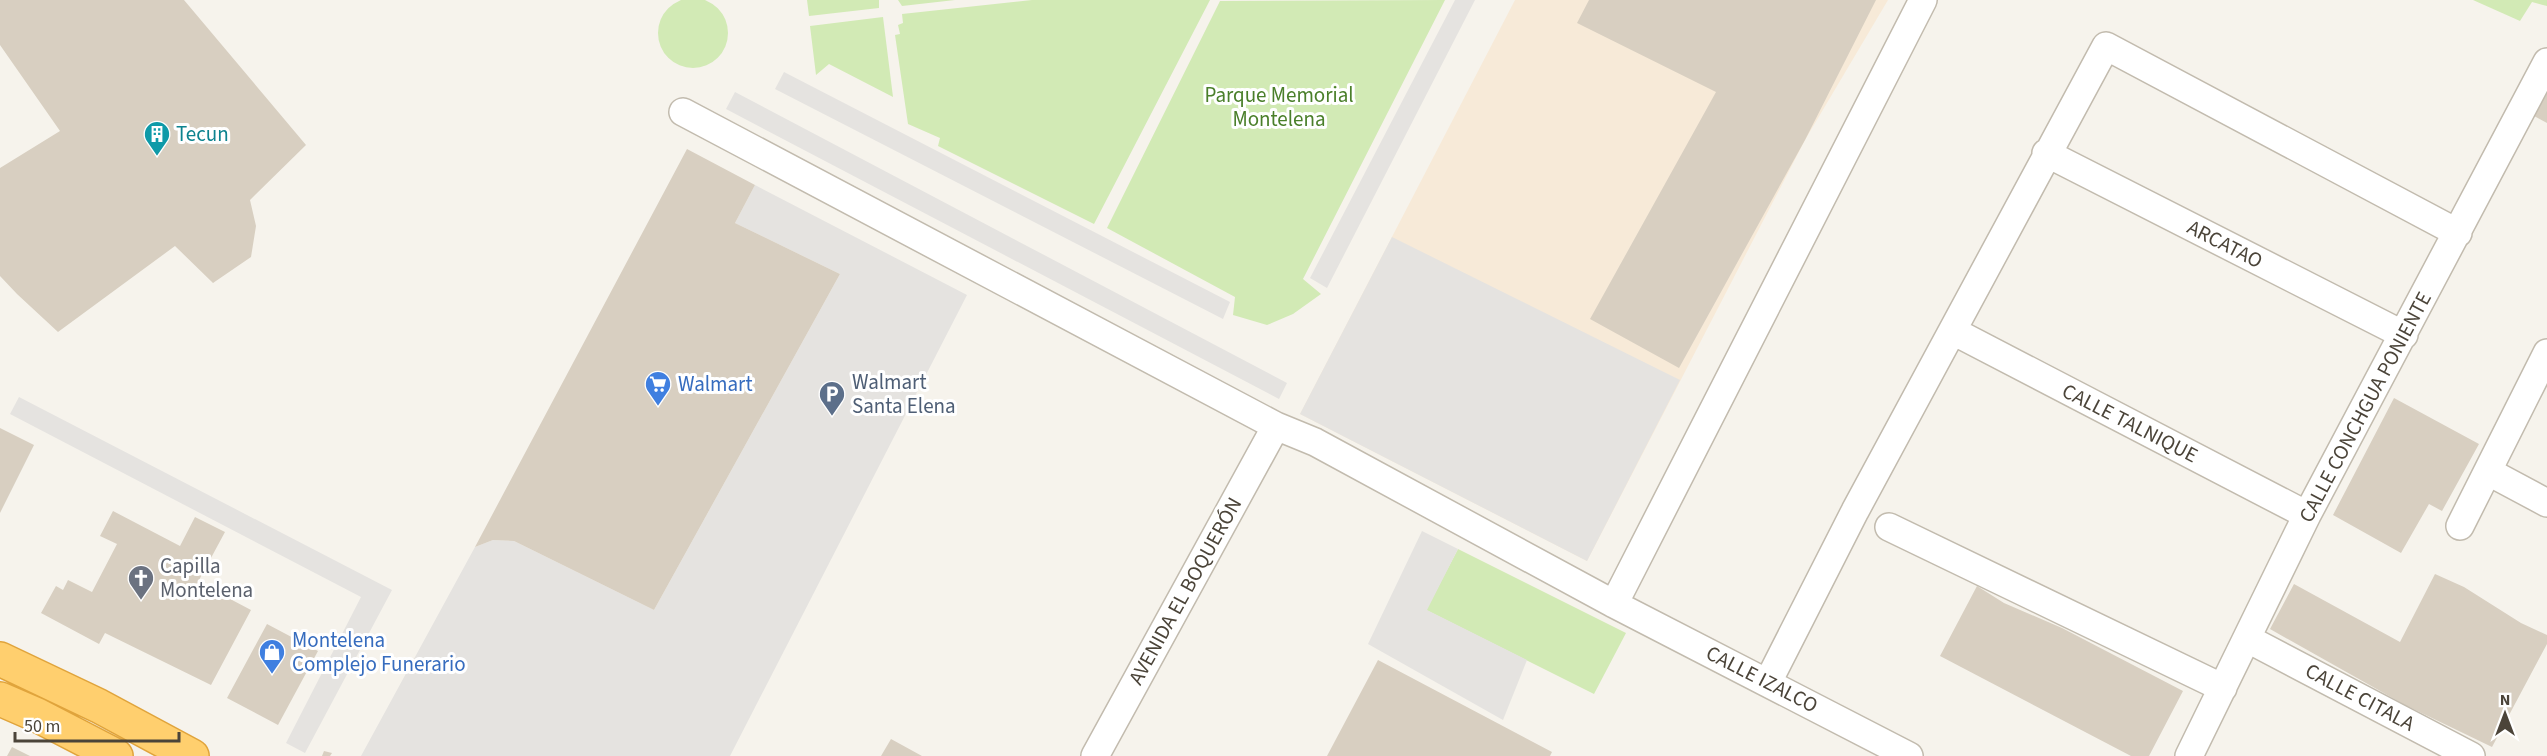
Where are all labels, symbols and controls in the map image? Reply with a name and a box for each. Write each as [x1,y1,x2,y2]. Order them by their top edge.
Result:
park label: Parque Memorial Montelena [1204,80,1354,134]
building icon: Tecun [142,119,172,157]
place label: Tecun [176,119,229,149]
street label: ARCATAO [2182,212,2268,276]
street label: CALLE CONCHGUA PONIENTE [2291,286,2439,528]
place label: Walmart Santa Elena [852,367,956,421]
supermarket icon: Walmart [643,369,673,407]
place label: Walmart [678,369,752,399]
street label: CALLE TALNIQUE [2057,376,2203,470]
parking icon: Walmart Santa Elena [817,379,847,417]
street label: AVENIDA EL BOQUERÓN [1121,492,1249,690]
place label: Capilla Montelena [160,551,253,605]
church icon: Capilla Montelena [126,563,156,601]
place label: Montelena Complejo Funerario [292,625,466,679]
shop icon: Montelena Complejo Funerario [257,637,287,675]
street label: CALLE IZALCO [1701,638,1823,720]
street label: CALLE CITALA [2300,656,2421,739]
north arrow [2475,684,2535,744]
text: N [2500,689,2510,711]
scale bar [15,705,178,743]
text: 50 m [24,714,60,739]

